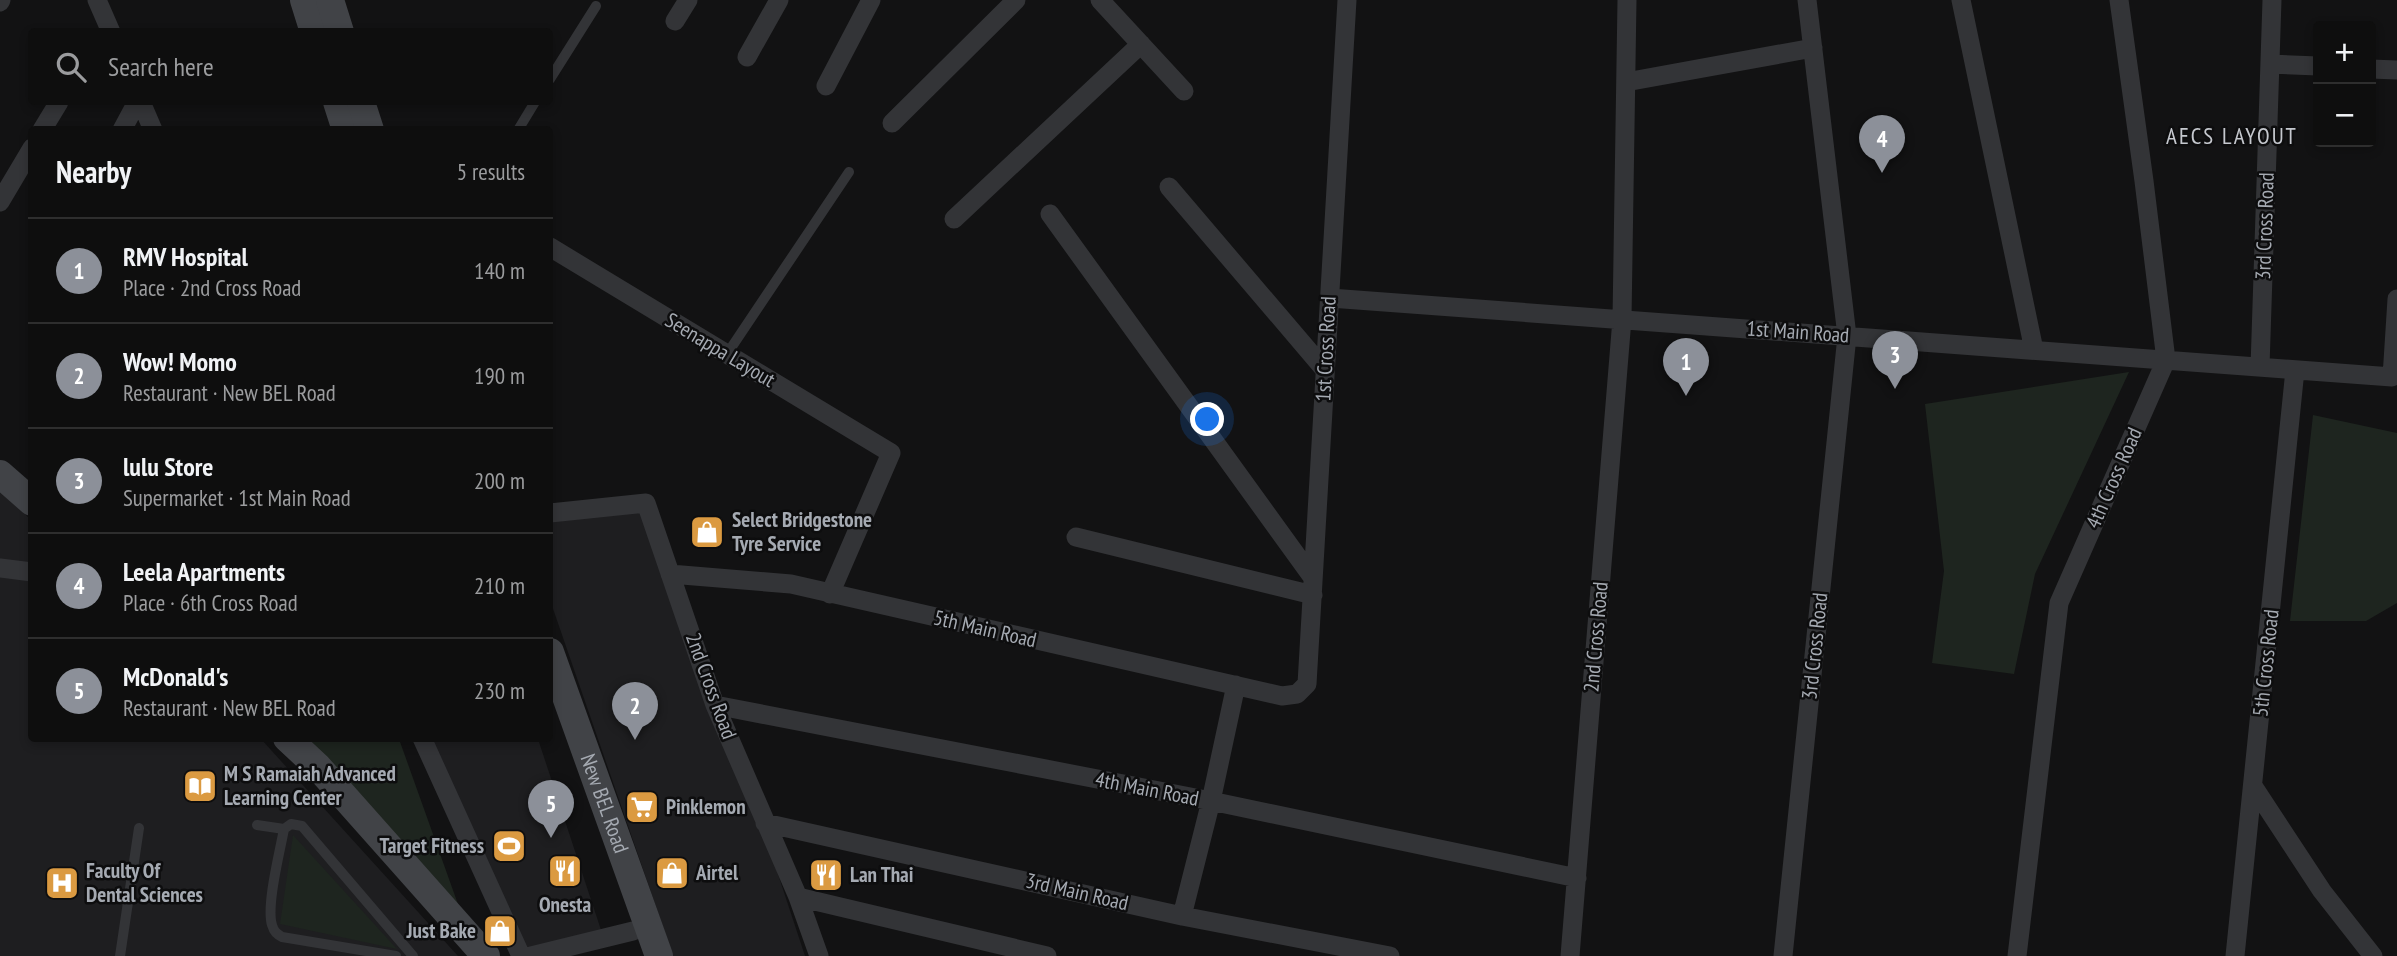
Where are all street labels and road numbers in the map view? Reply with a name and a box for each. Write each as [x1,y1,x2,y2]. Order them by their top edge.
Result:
street label: 3rd Cross Road [2249,172,2280,280]
street label: 1st Cross Road [1309,296,1342,402]
street label: Seenappa Layout [660,306,780,393]
street label: 1st Main Road [1746,314,1850,349]
street label: 4th Cross Road [2079,423,2148,532]
street label: 2nd Cross Road [1577,581,1614,693]
street label: 3rd Cross Road [1795,591,1834,701]
street label: 5th Main Road [931,604,1039,653]
street label: 5th Cross Road [2246,608,2285,718]
street label: 2nd Cross Road [680,629,743,743]
street label: New BEL Road [575,750,635,857]
street label: 4th Main Road [1093,765,1201,812]
street label: 3rd Main Road [1023,867,1131,916]

